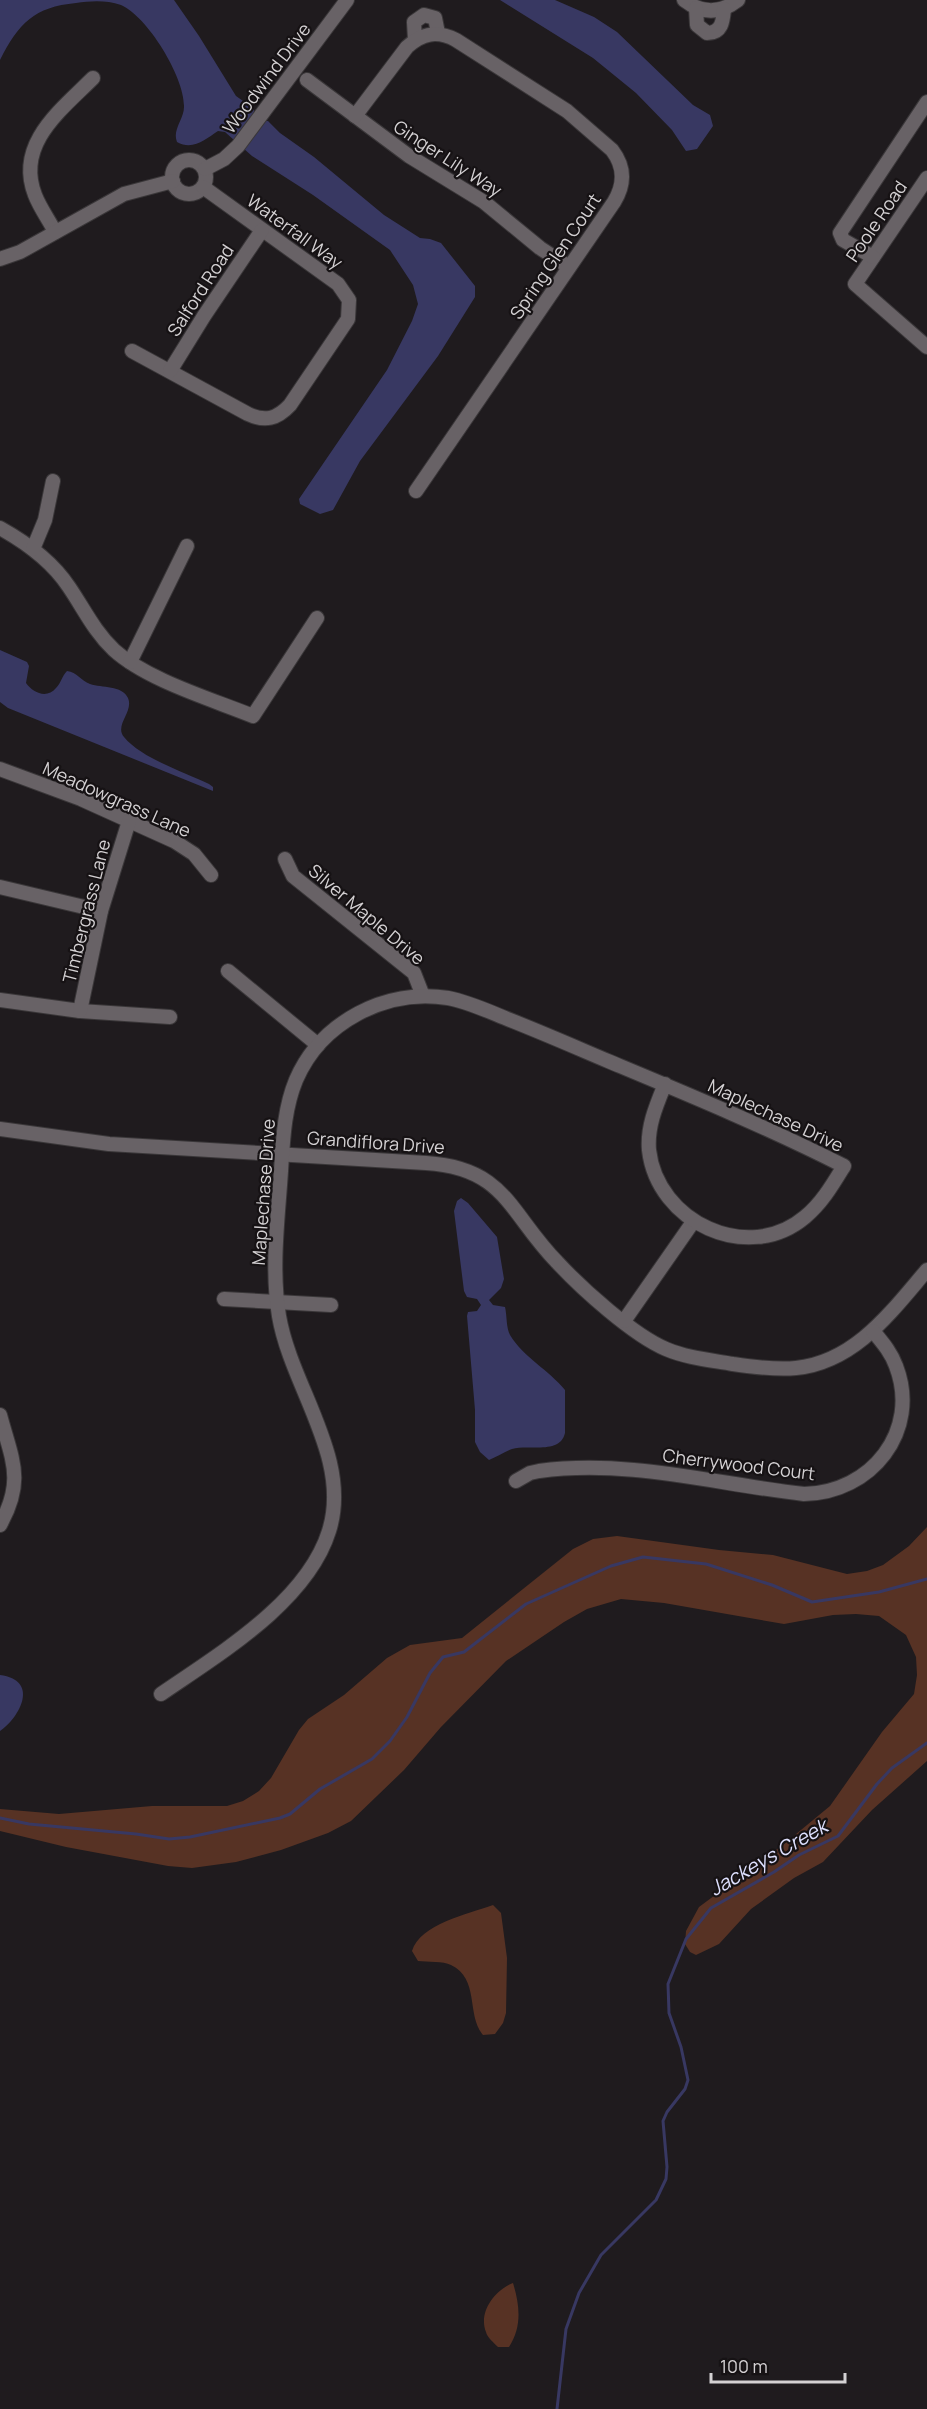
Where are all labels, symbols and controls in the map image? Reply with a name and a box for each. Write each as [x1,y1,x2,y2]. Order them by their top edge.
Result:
street label: Woodwind Drive [216,18,316,138]
street label: Ginger Lily Way [389,114,507,202]
street label: Poole Road [840,176,912,266]
street label: Waterfall Way [242,188,348,274]
street label: Spring Glen Court [504,188,606,324]
street label: Salford Road [161,239,239,341]
street label: Meadowgrass Lane [39,756,195,842]
street label: Timbergrass Lane [57,837,115,985]
street label: Silver Maple Drive [304,858,430,970]
street label: Maplechase Drive [704,1073,848,1157]
street label: Maplechase Drive [246,1118,280,1266]
street label: Grandiflora Drive [306,1125,446,1159]
street label: Cherrywood Court [661,1443,817,1485]
water label: Jackeys Creek [704,1811,835,1902]
scale bar [711,2346,844,2384]
text: 100 m [720,2354,768,2378]

